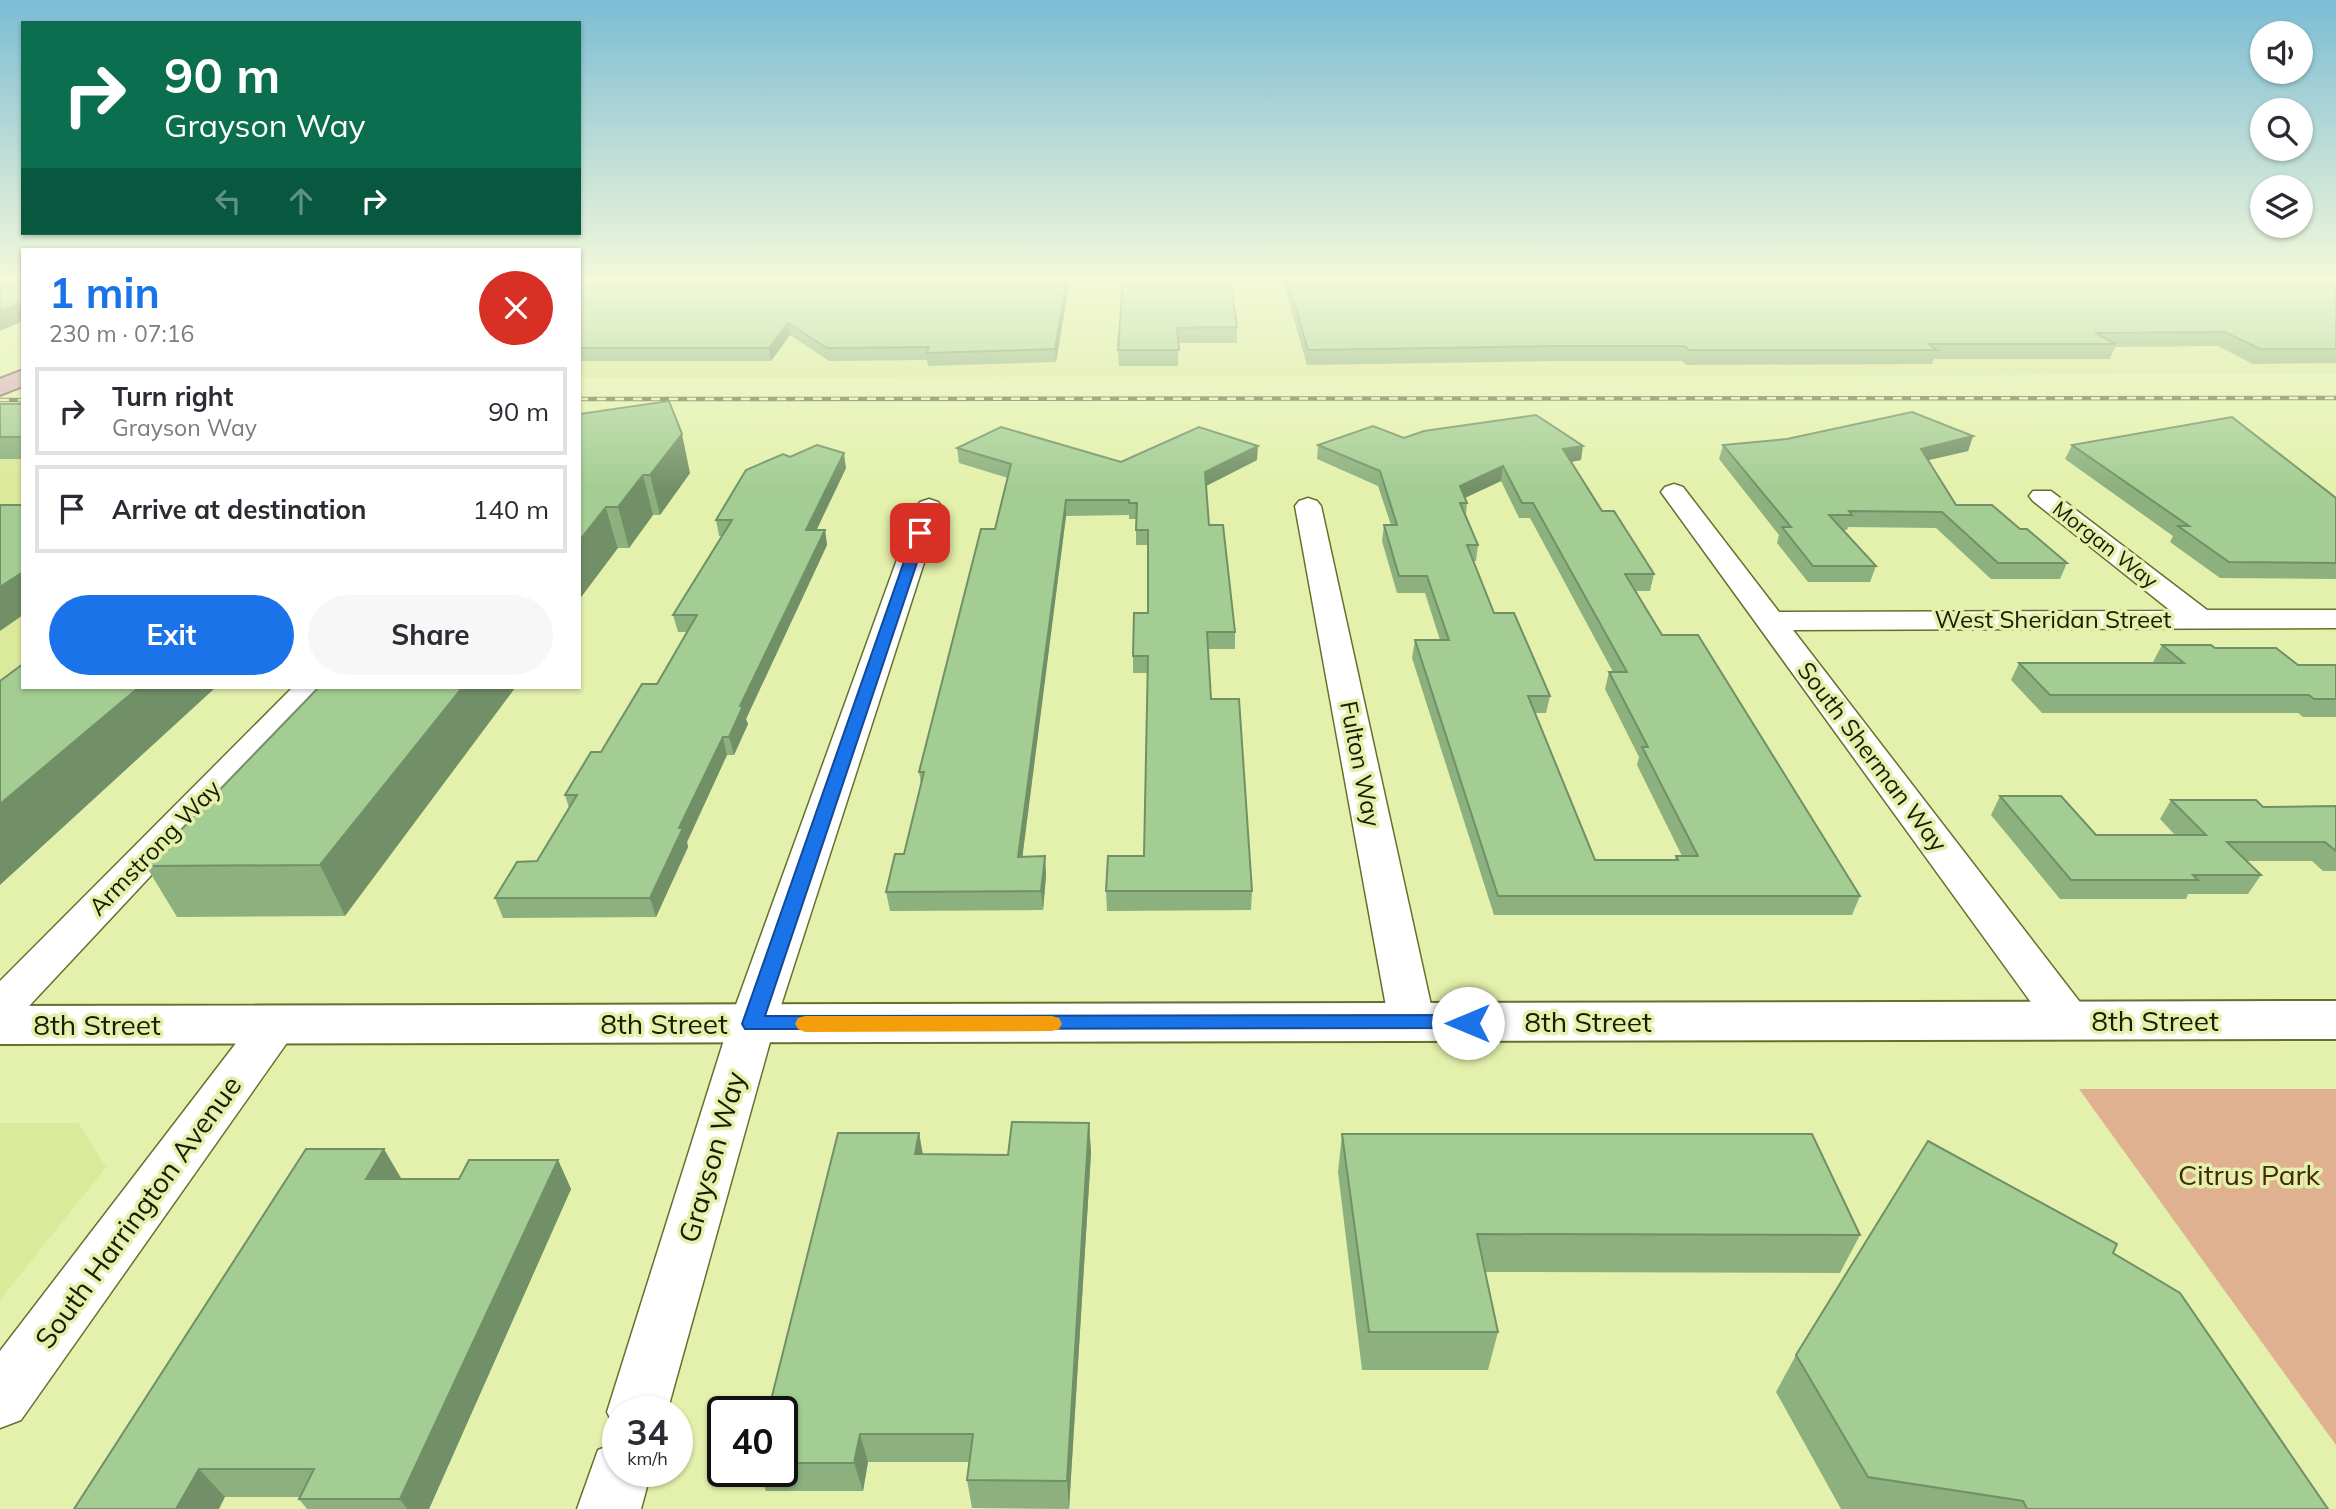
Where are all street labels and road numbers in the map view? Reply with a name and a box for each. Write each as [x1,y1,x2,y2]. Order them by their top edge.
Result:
street label: Morgan Way [2048,495,2163,593]
street label: West Sheridan Street [1935,604,2171,634]
street label: South Sherman Way [1792,655,1954,858]
street label: Fulton Way [1334,698,1388,829]
street label: Armstrong Way [82,773,227,921]
street label: 8th Street [2091,1003,2219,1038]
street label: 8th Street [1524,1004,1652,1039]
street label: 8th Street [600,1006,728,1041]
street label: 8th Street [33,1007,161,1042]
street label: Grayson Way [670,1067,753,1246]
street label: South Harrington Avenue [27,1069,248,1355]

